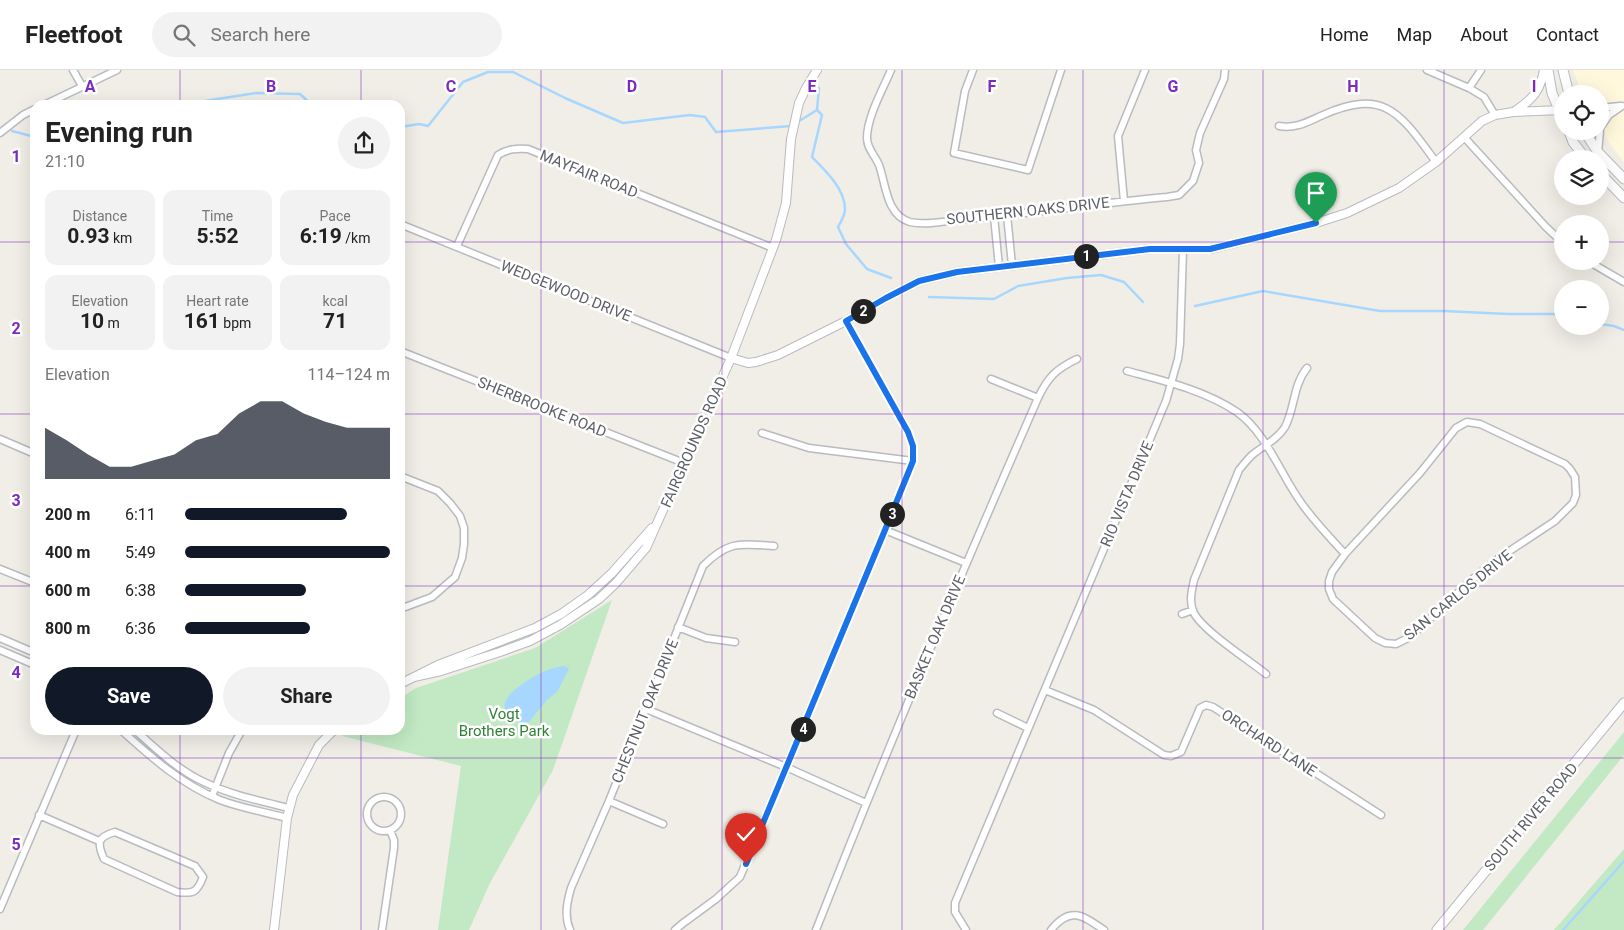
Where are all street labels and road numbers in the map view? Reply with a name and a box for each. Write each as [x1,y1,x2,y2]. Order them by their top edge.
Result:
street label: MAYFAIR ROAD [537,146,641,202]
street label: SOUTHERN OAKS DRIVE [945,193,1111,229]
street label: WEDGEWOOD DRIVE [498,257,634,326]
street label: SHERBROOKE ROAD [475,373,609,441]
street label: FAIRGROUNDS ROAD [657,374,731,510]
street label: RIO VISTA DRIVE [1097,438,1158,550]
street label: SAN CARLOS DRIVE [1400,546,1516,644]
street label: BASKET OAK DRIVE [901,572,969,702]
street label: CHESTNUT OAK DRIVE [608,636,682,786]
street label: ORCHARD LANE [1218,706,1320,781]
street label: SOUTH RIVER ROAD [1480,759,1582,875]

